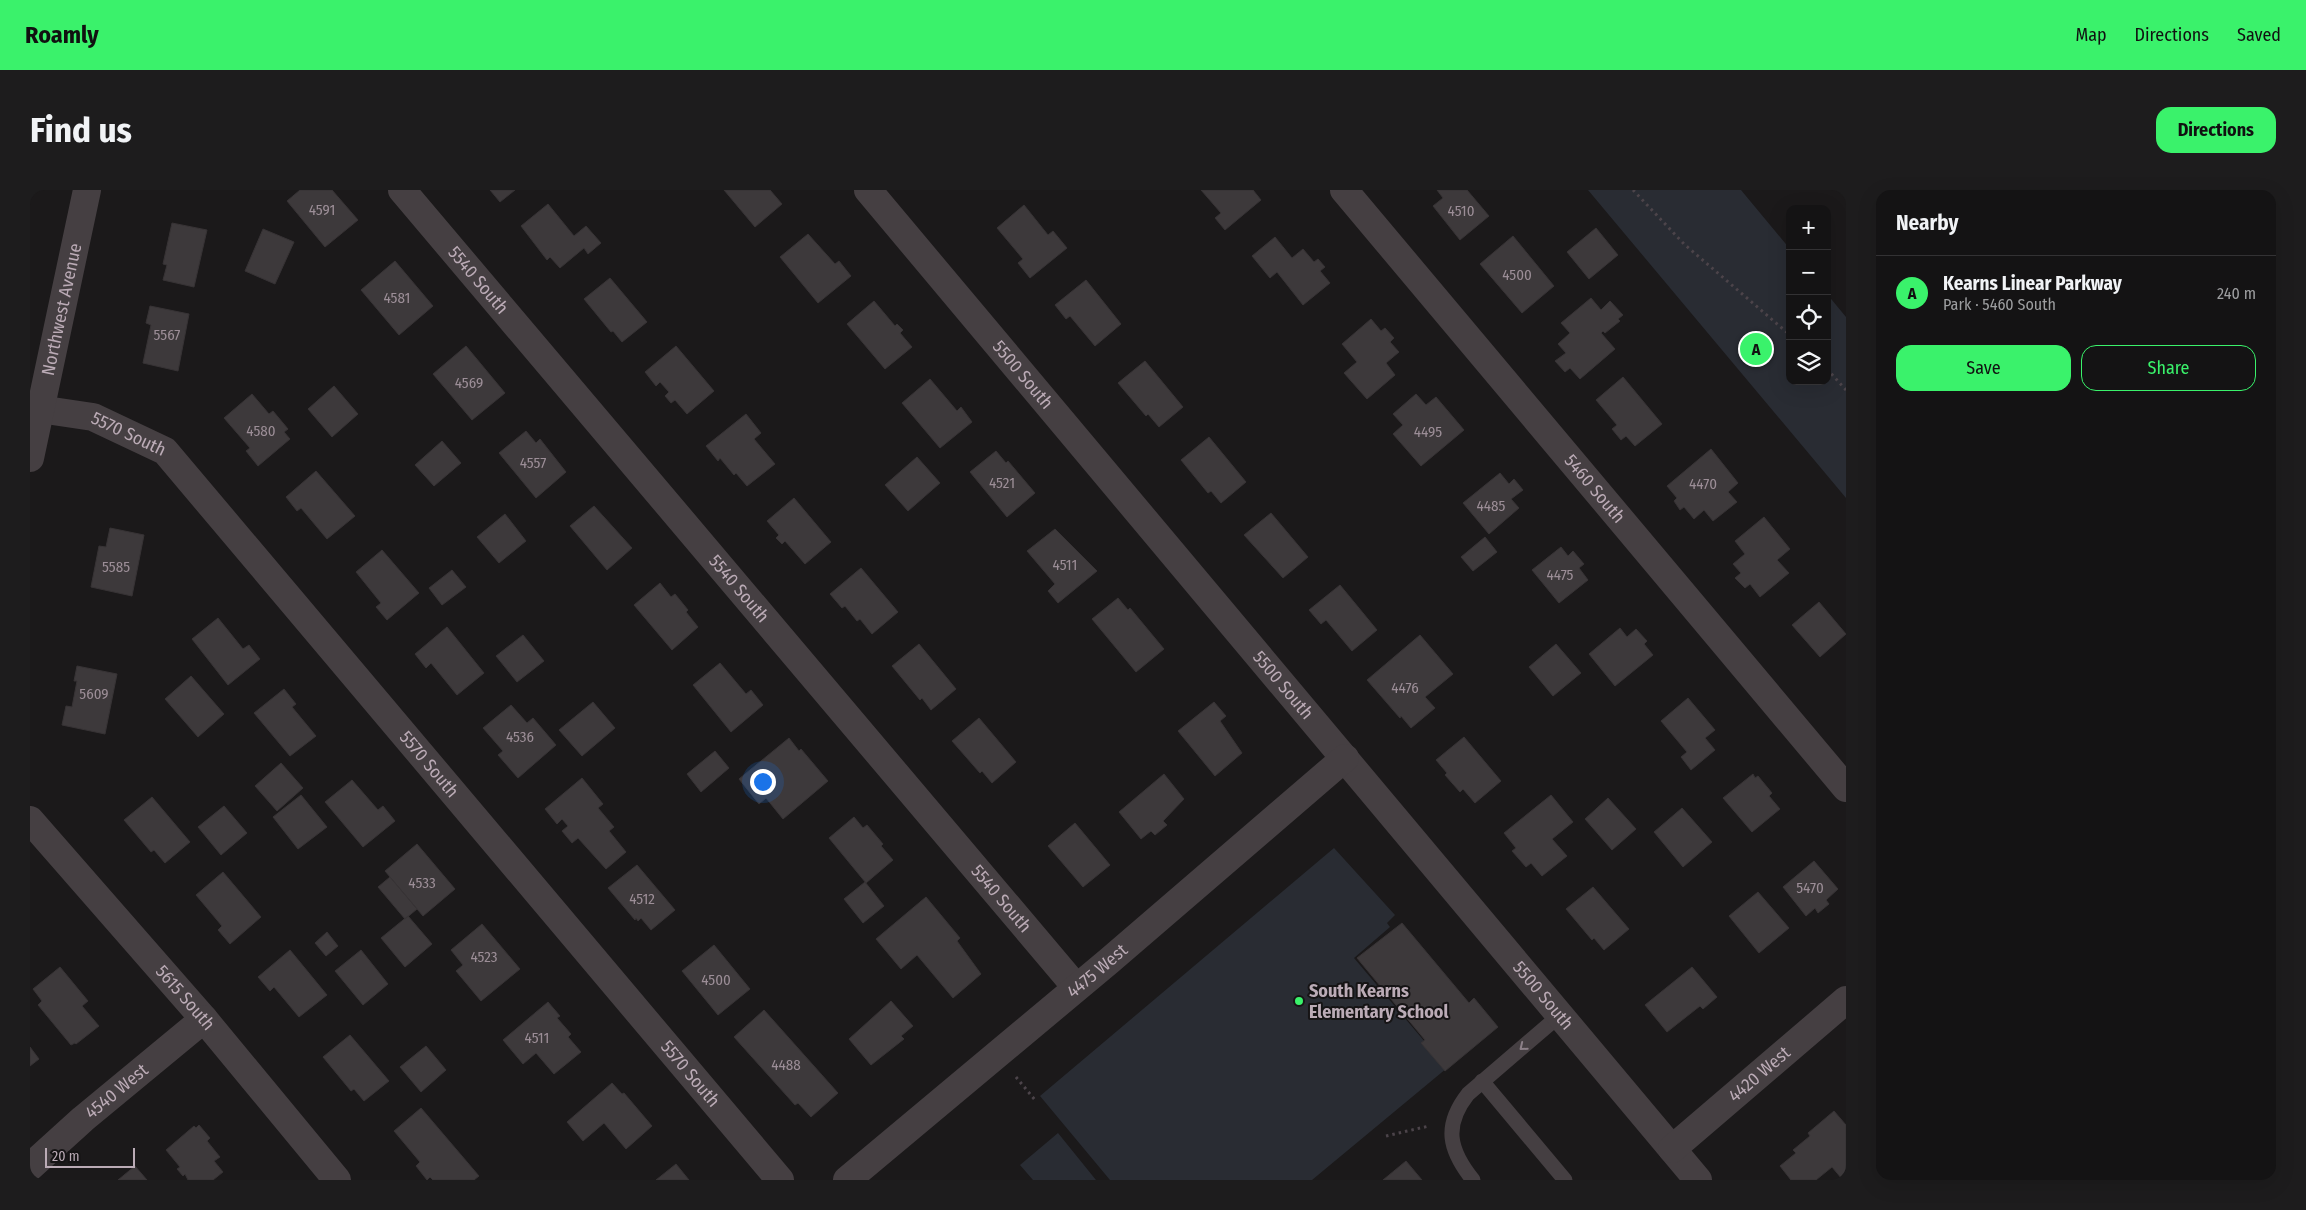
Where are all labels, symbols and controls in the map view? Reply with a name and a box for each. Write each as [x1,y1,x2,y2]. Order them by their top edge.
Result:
text: Roamly [25,21,99,49]
text: Map [2075,24,2107,46]
text: Directions [2135,24,2209,46]
text: Saved [2237,24,2281,46]
button: Directions [2156,107,2276,153]
text: Find us [30,109,132,151]
house number: 4591 [309,201,335,219]
house number: 4510 [1448,202,1474,220]
map controls [1786,205,1831,385]
button: + [1786,205,1831,250]
text: Nearby [1896,210,1958,236]
street label: Northwest Avenue [37,241,86,378]
street label: 5540 South [443,242,513,319]
button: − [1786,250,1831,295]
house number: 4500 [1502,266,1532,284]
text: Kearns Linear Parkway [1943,272,2122,295]
text: A [1908,284,1916,303]
text: 240 m [2217,284,2256,303]
house number: 4581 [384,289,410,307]
button: locate [1786,295,1831,340]
text: Park · 5460 South [1943,295,2056,314]
house number: 5567 [154,326,180,344]
pin: A [1740,330,1772,368]
street label: 5500 South [988,336,1058,413]
button: layers [1786,340,1831,385]
button: Save [1896,345,2071,391]
button: Share [2081,345,2256,391]
house number: 4569 [455,374,483,392]
street label: 5570 South [88,407,170,461]
house number: 4580 [246,422,276,440]
house number: 4495 [1414,423,1442,441]
street label: 5460 South [1560,450,1630,527]
house number: 4557 [520,454,546,472]
house number: 4521 [989,474,1015,492]
house number: 4470 [1689,475,1717,493]
house number: 4485 [1477,497,1506,515]
street label: 5540 South [704,550,774,627]
house number: 4511 [1053,556,1077,574]
house number: 5585 [102,558,130,576]
house number: 4475 [1547,566,1574,584]
street label: 5500 South [1248,646,1318,724]
house number: 4476 [1391,679,1419,697]
house number: 5609 [79,685,109,703]
street label: 5570 South [395,727,463,802]
house number: 4536 [506,728,534,746]
your location [750,769,776,795]
street label: 5540 South [966,860,1036,937]
house number: 4533 [408,874,436,892]
house number: 5470 [1796,879,1824,897]
house number: 4512 [629,890,655,908]
street label: 4475 West [1062,939,1132,1003]
house number: 4523 [470,948,498,966]
street label: 5500 South [1508,957,1578,1034]
street label: 5615 South [151,961,220,1035]
house number: 4500 [701,971,731,989]
place label: South Kearns Elementary School [1309,980,1448,1023]
marker: South Kearns Elementary School [1293,995,1305,1007]
house number: 4511 [525,1029,549,1047]
street label: 5570 South [656,1036,725,1111]
one-way arrow [1520,1041,1529,1049]
street label: 4420 West [1724,1042,1795,1107]
house number: 4488 [771,1056,801,1074]
street label: 4540 West [81,1059,153,1124]
scale bar [45,1145,135,1168]
text: 20 m [52,1148,80,1165]

